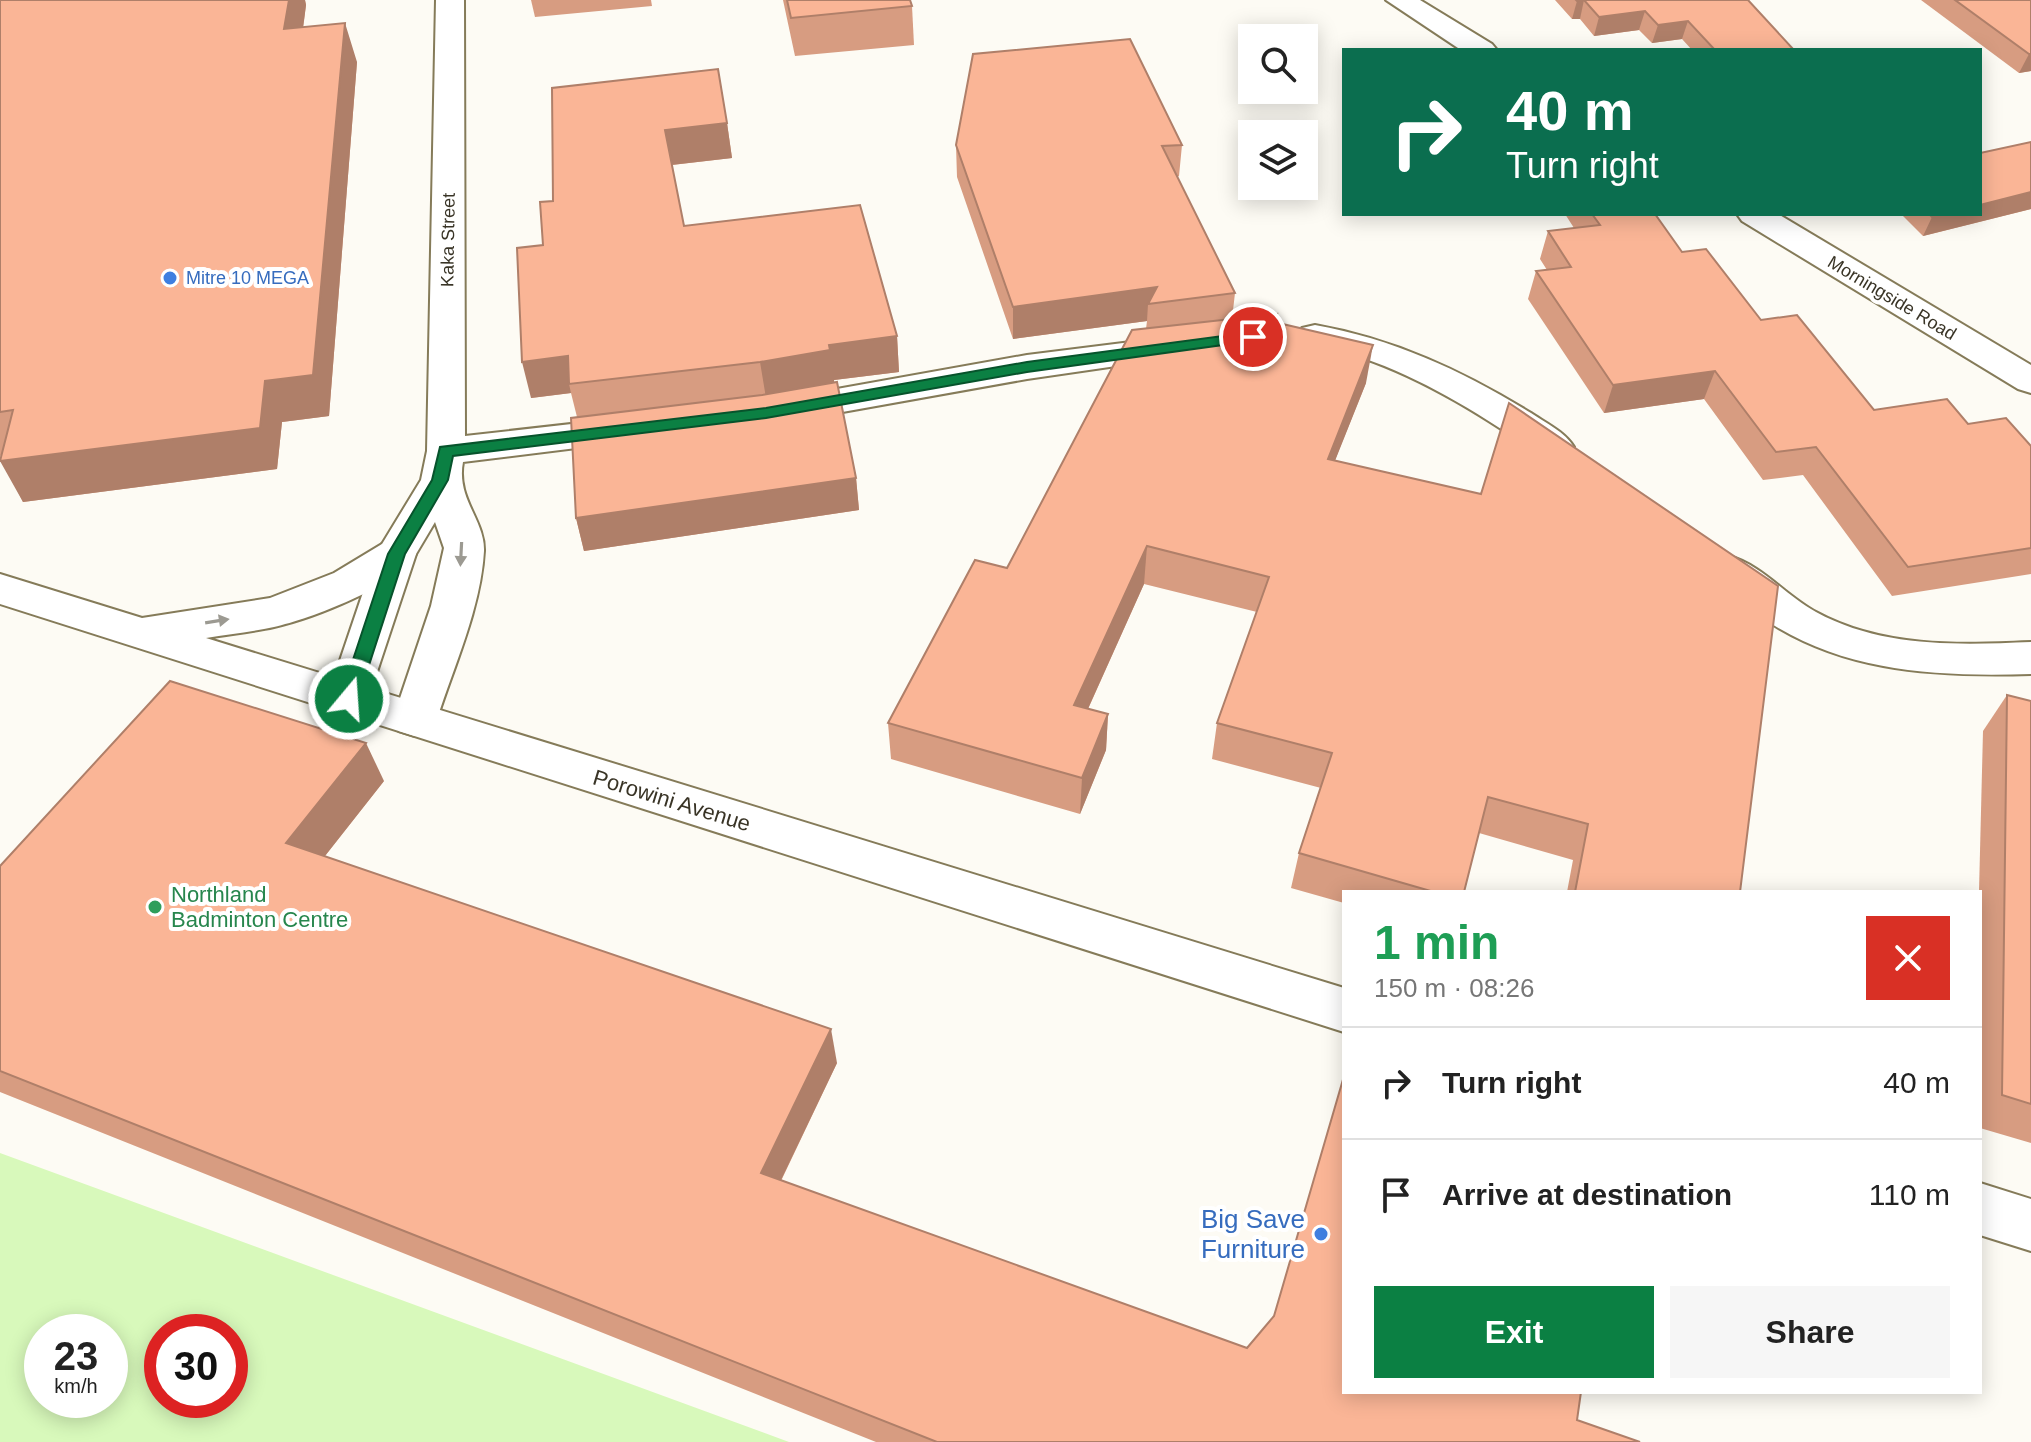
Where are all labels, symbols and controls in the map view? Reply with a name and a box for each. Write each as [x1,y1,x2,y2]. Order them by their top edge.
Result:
map controls [1238,24,1318,200]
button: search [1238,24,1318,104]
text: 40 m [1506,79,1634,142]
icon: right [1374,80,1478,184]
button: layers [1238,120,1318,200]
text: Turn right [1506,145,1659,186]
street label: Kaka Street [437,193,459,287]
street label: Morningside Road [1824,252,1960,344]
place label: Mitre 10 MEGA [186,268,309,288]
marker: Mitre 10 MEGA [161,269,179,287]
pin [1219,303,1287,371]
icon: arrive [1231,315,1275,359]
one-way arrow [454,541,467,566]
one-way arrow [205,614,230,627]
position arrow [307,657,391,741]
street label: Porowini Avenue [590,765,754,836]
place label: Northland Badminton Centre [171,882,348,932]
marker: Northland Badminton Centre [146,898,164,916]
text: 1 min [1374,916,1499,969]
button: close [1866,916,1950,1000]
text: 150 m · 08:26 [1374,973,1534,1003]
icon: right [1374,1061,1418,1105]
text: Turn right [1442,1066,1581,1099]
text: 40 m [1883,1066,1950,1099]
icon: arrive [1374,1173,1418,1217]
text: Arrive at destination [1442,1178,1732,1211]
text: 110 m [1869,1178,1950,1211]
place label: Big Save Furniture [1201,1204,1305,1264]
marker: Big Save Furniture [1312,1225,1330,1243]
button: Exit [1374,1286,1654,1378]
button: Share [1670,1286,1950,1378]
speed limit sign: 30 [144,1314,248,1418]
text: 23 [54,1334,98,1378]
text: km/h [54,1375,98,1397]

